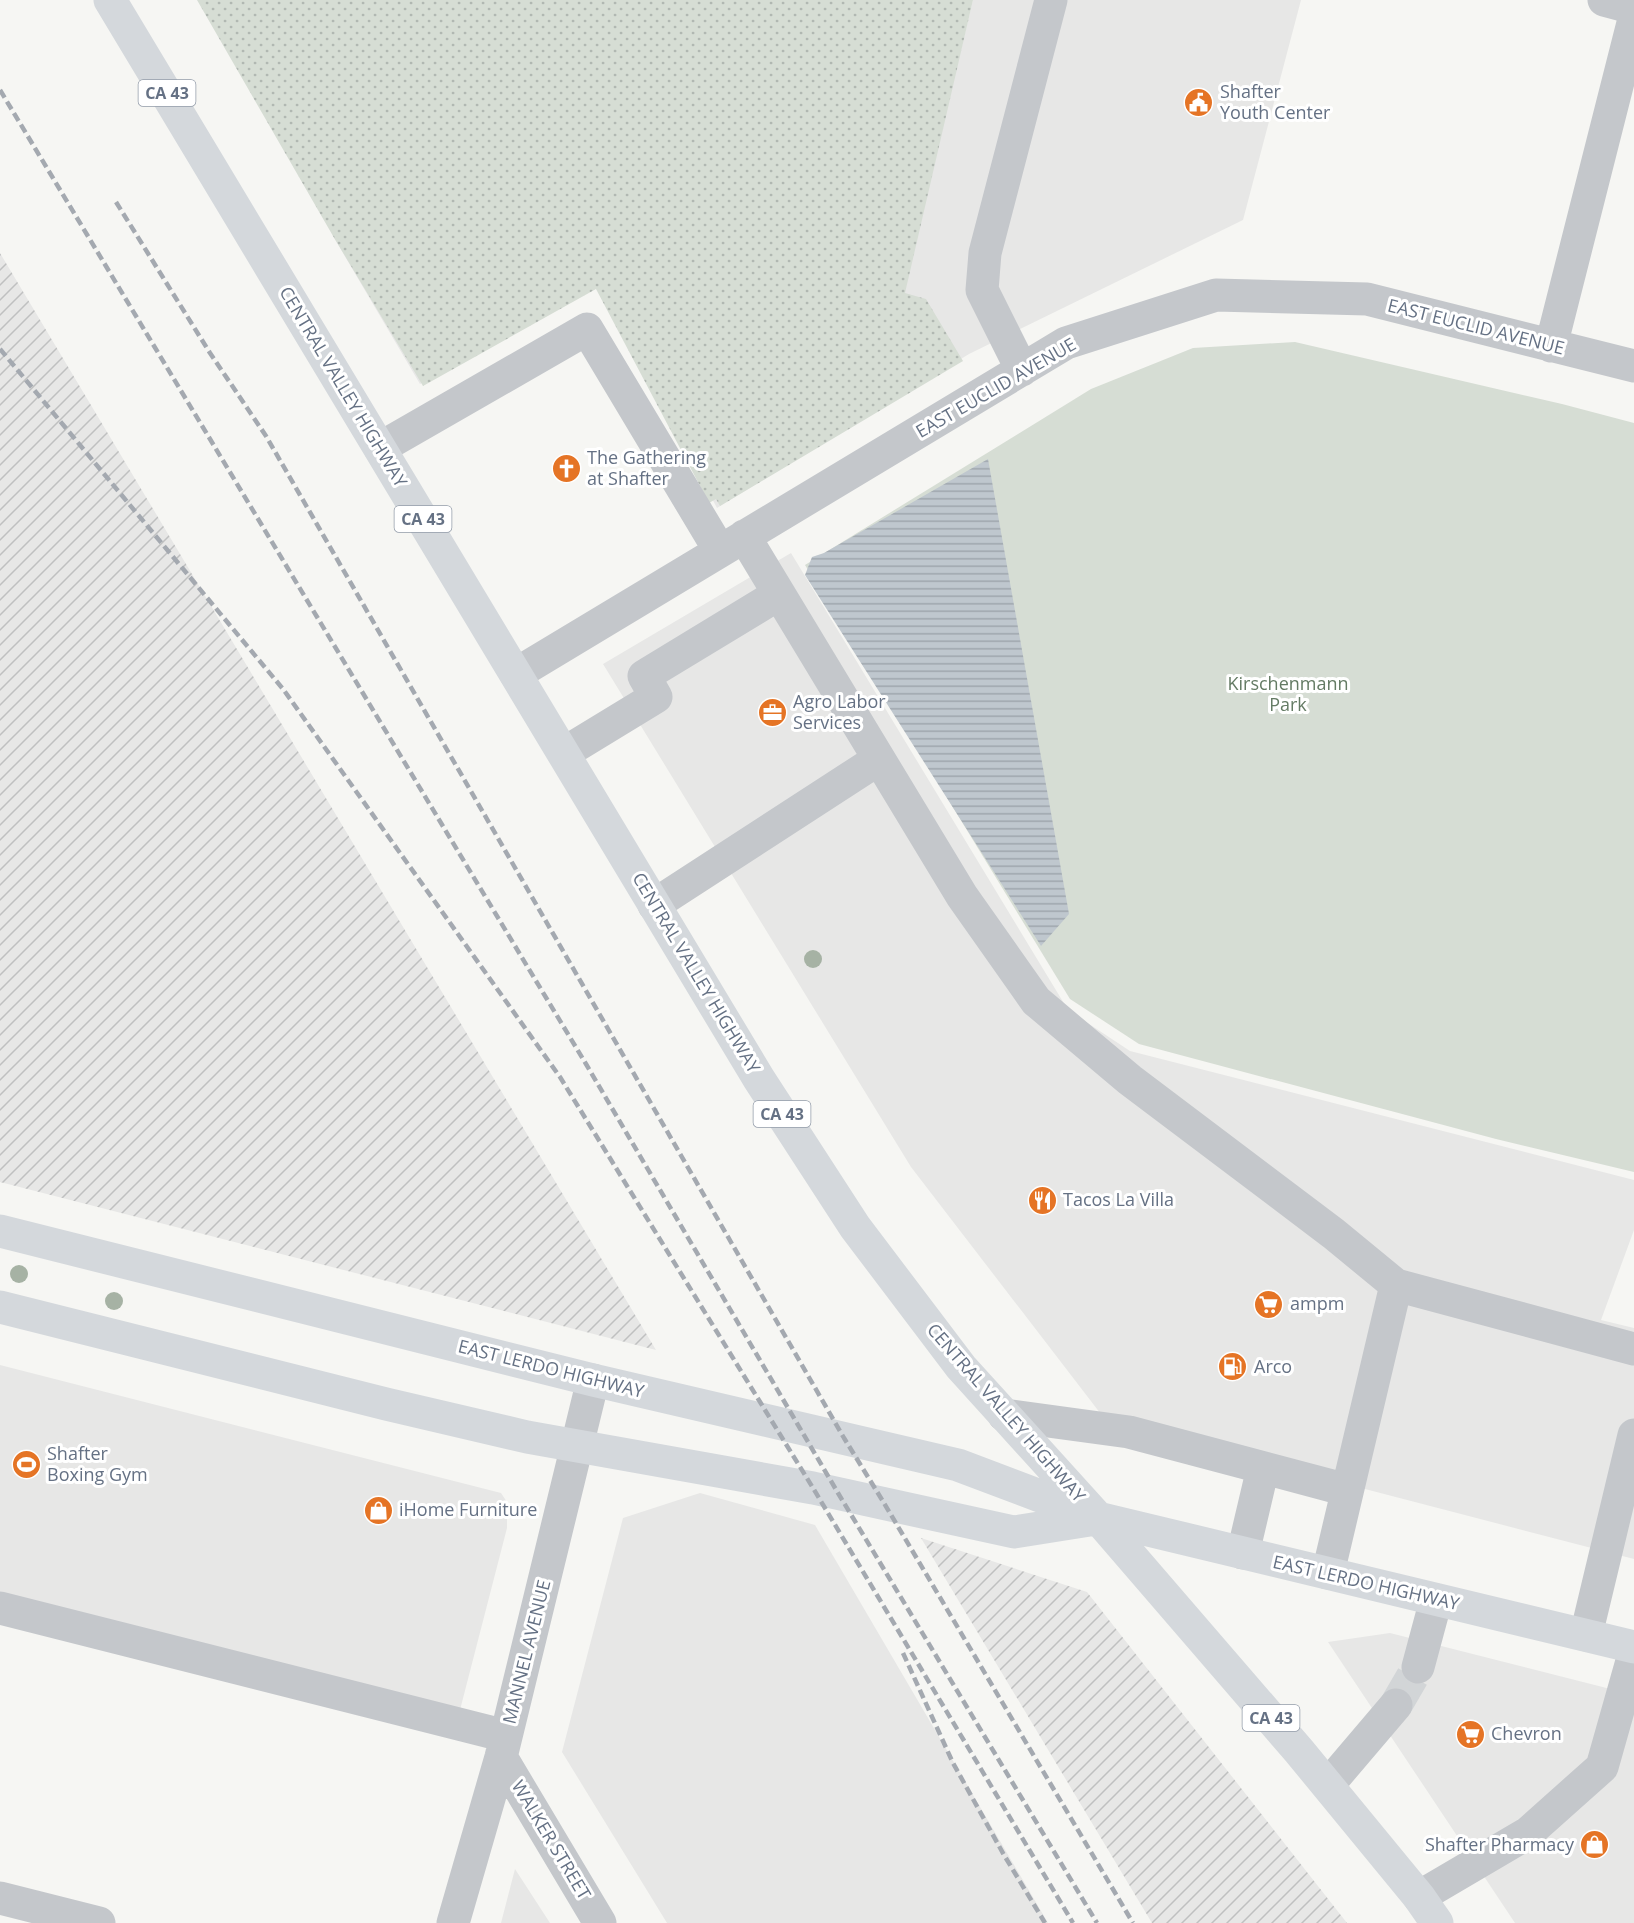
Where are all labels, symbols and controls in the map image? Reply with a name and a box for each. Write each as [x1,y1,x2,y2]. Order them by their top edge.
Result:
place label: Shafter Youth Center [1220,79,1331,124]
road number: CA 43 [138,80,195,106]
public building icon: Shafter Youth Center [1183,86,1215,118]
street label: CENTRAL VALLEY HIGHWAY [274,282,414,492]
street label: EAST EUCLID AVENUE [1385,292,1567,360]
street label: EAST EUCLID AVENUE [911,331,1080,443]
place label: The Gathering at Shafter [587,445,706,490]
church icon: The Gathering at Shafter [550,452,582,484]
road number: CA 43 [394,506,452,532]
park label: Kirschenmann Park [1227,671,1349,716]
place label: Agro Labor Services [793,689,886,734]
office icon: Agro Labor Services [756,696,788,728]
street label: CENTRAL VALLEY HIGHWAY [627,868,767,1078]
road number: CA 43 [754,1101,810,1127]
restaurant icon: Tacos La Villa [1026,1184,1058,1216]
place label: Tacos La Villa [1063,1187,1174,1211]
supermarket icon: ampm [1253,1288,1285,1320]
place label: ampm [1290,1291,1344,1315]
street label: CENTRAL VALLEY HIGHWAY [922,1318,1092,1508]
street label: EAST LERDO HIGHWAY [456,1333,648,1403]
fuel station icon: Arco [1217,1351,1249,1383]
place label: Arco [1254,1354,1292,1378]
place label: Shafter Boxing Gym [47,1441,148,1486]
sports icon: Shafter Boxing Gym [10,1448,42,1480]
shop icon: iHome Furniture [362,1494,394,1526]
place label: iHome Furniture [399,1497,537,1521]
street label: EAST LERDO HIGHWAY [1271,1549,1463,1615]
street label: MANNEL AVENUE [497,1577,556,1726]
road number: CA 43 [1242,1705,1300,1731]
supermarket icon: Chevron [1454,1718,1486,1750]
place label: Chevron [1491,1721,1562,1745]
street label: WALKER STREET [507,1775,597,1904]
shop icon: Shafter Pharmacy [1579,1829,1611,1861]
place label: Shafter Pharmacy [1425,1832,1575,1856]

